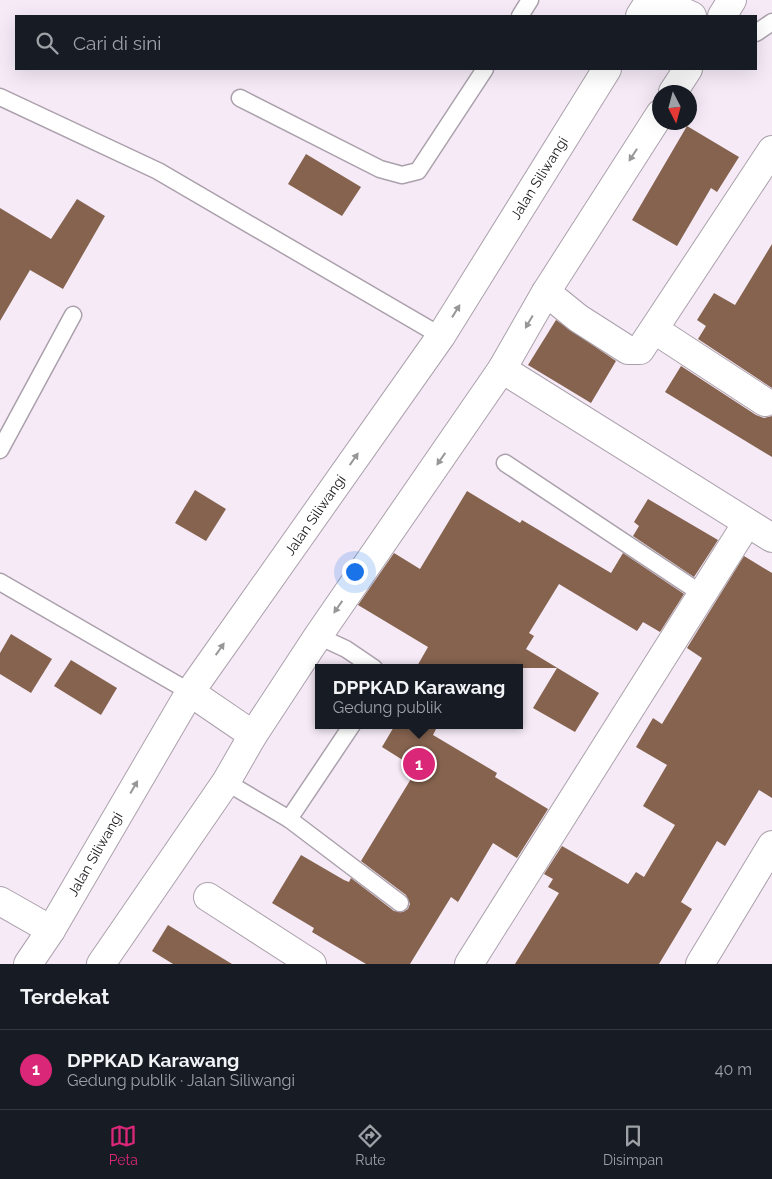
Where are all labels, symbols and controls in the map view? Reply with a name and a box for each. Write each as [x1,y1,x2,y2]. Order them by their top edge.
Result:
search box [15,15,757,70]
icon: search [33,29,61,57]
text: Cari di sini [73,32,161,54]
north arrow [652,85,697,130]
street label: Jalan Siliwangi [507,134,571,222]
one-way arrow [629,148,638,162]
one-way arrow [452,305,461,318]
one-way arrow [524,316,533,329]
one-way arrow [349,452,359,466]
one-way arrow [436,452,446,466]
street label: Jalan Siliwangi [281,472,349,558]
your location [342,559,368,585]
one-way arrow [333,600,343,613]
one-way arrow [215,642,225,656]
popup [315,664,523,729]
text: DPPKAD Karawang [333,676,505,698]
text: Gedung publik [333,698,442,717]
pin: 1 [403,745,435,783]
one-way arrow [130,781,139,794]
street label: Jalan Siliwangi [64,809,126,899]
text: Terdekat [20,984,109,1009]
text: DPPKAD Karawang [67,1049,239,1071]
text: 1 [32,1060,40,1079]
text: 40 m [715,1060,752,1079]
text: Gedung publik · Jalan Siliwangi [67,1071,295,1090]
tab: Peta [109,1122,138,1168]
tab: Rute [355,1122,386,1168]
tab: Disimpan [603,1122,663,1168]

